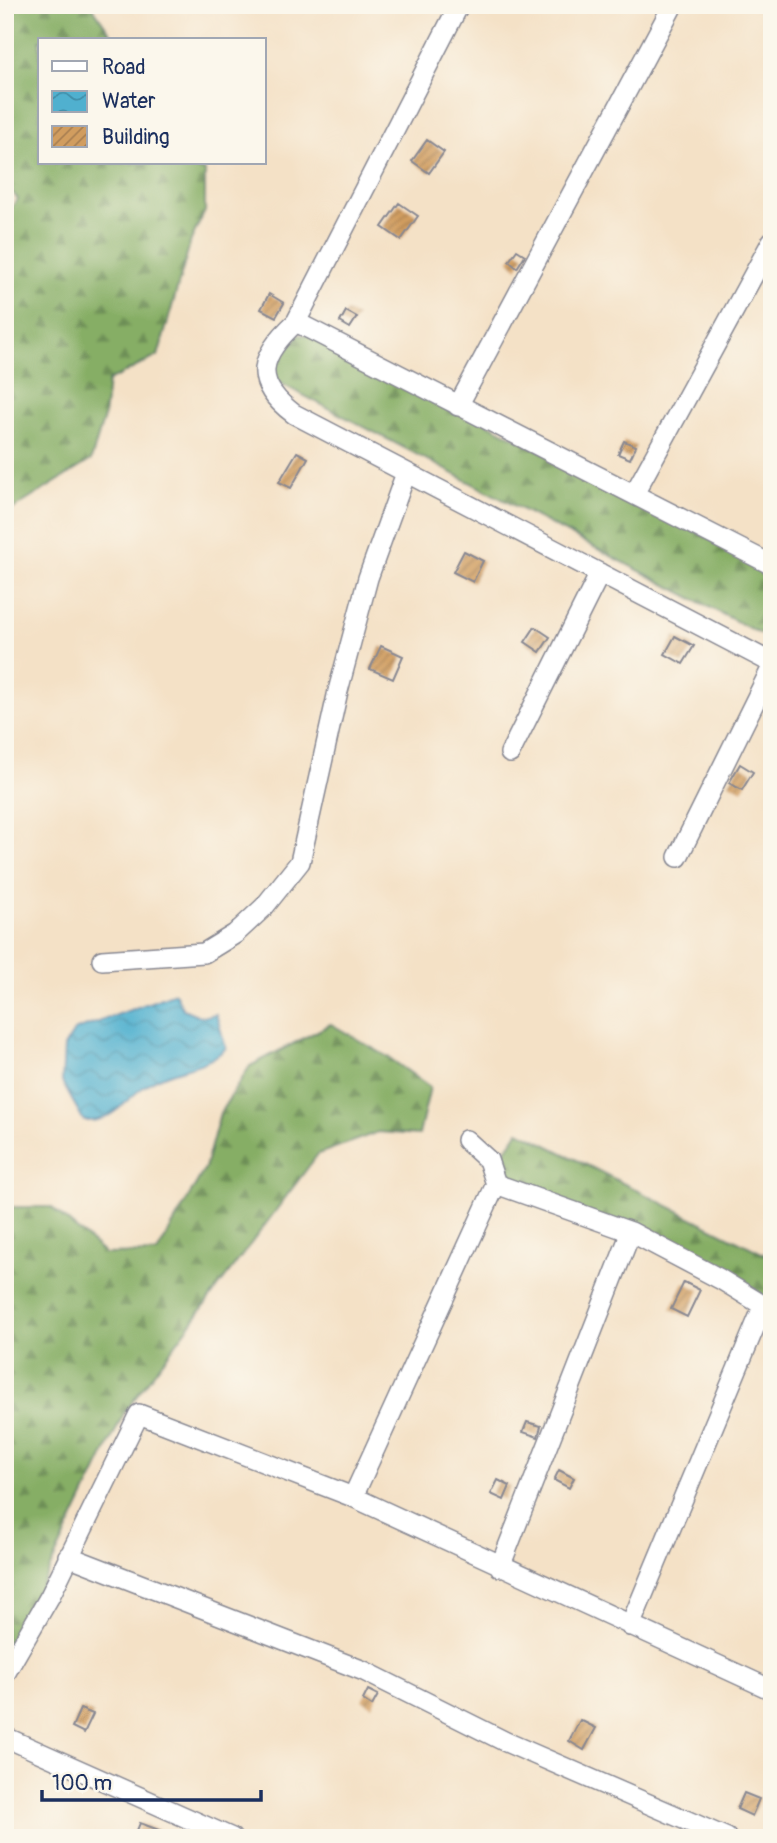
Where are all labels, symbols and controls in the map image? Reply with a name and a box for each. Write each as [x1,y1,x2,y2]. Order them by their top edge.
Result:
legend [38,38,266,164]
text: Road [102,54,146,81]
text: Water [102,88,156,115]
text: Building [102,124,169,151]
scale bar [42,1759,261,1803]
text: 100 m [52,1770,112,1797]

